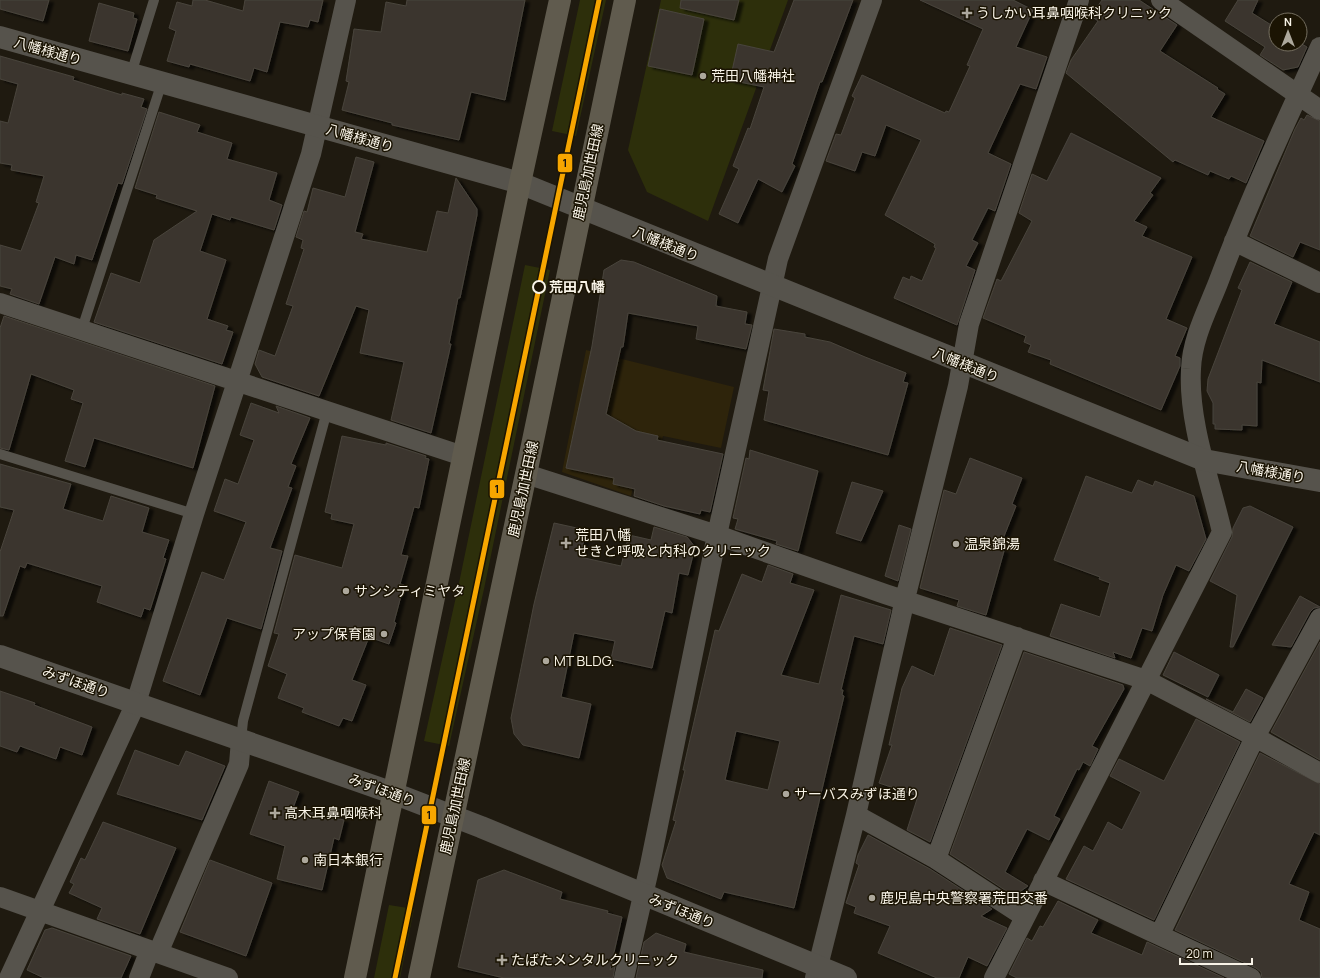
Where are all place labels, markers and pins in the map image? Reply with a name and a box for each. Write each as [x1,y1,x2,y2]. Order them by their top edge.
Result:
place label: うしかい耳鼻咽喉科クリニック [976,3,1172,22]
marker: うしかい耳鼻咽喉科クリニック [961,7,973,19]
place label: 荒田八幡神社 [711,66,795,85]
marker: 荒田八幡神社 [698,71,708,81]
place label: 荒田八幡 [549,277,605,296]
marker: 荒田八幡 [532,280,546,294]
place label: 荒田八幡 せきと呼吸と内科のクリニック [575,525,771,560]
place label: 温泉錦湯 [964,534,1020,553]
marker: 荒田八幡 せきと呼吸と内科のクリニック [560,537,572,549]
marker: 温泉錦湯 [951,539,961,549]
place label: サンシティミヤタ [354,581,465,600]
marker: サンシティミヤタ [341,586,351,596]
place label: アップ保育園 [292,624,376,643]
marker: アップ保育園 [379,629,389,639]
place label: MT BLDG. [554,651,614,670]
marker: MT BLDG. [541,656,551,666]
place label: サーバスみずほ通り [794,784,920,803]
marker: サーバスみずほ通り [781,789,791,799]
place label: 高木耳鼻咽喉科 [284,803,382,822]
marker: 高木耳鼻咽喉科 [269,807,281,819]
place label: 南日本銀行 [313,850,383,869]
marker: 南日本銀行 [300,855,310,865]
place label: 鹿児島中央警察署荒田交番 [880,888,1048,907]
marker: 鹿児島中央警察署荒田交番 [867,893,877,903]
place label: たばたメンタルクリニック [511,950,679,969]
marker: たばたメンタルクリニック [496,954,508,966]

